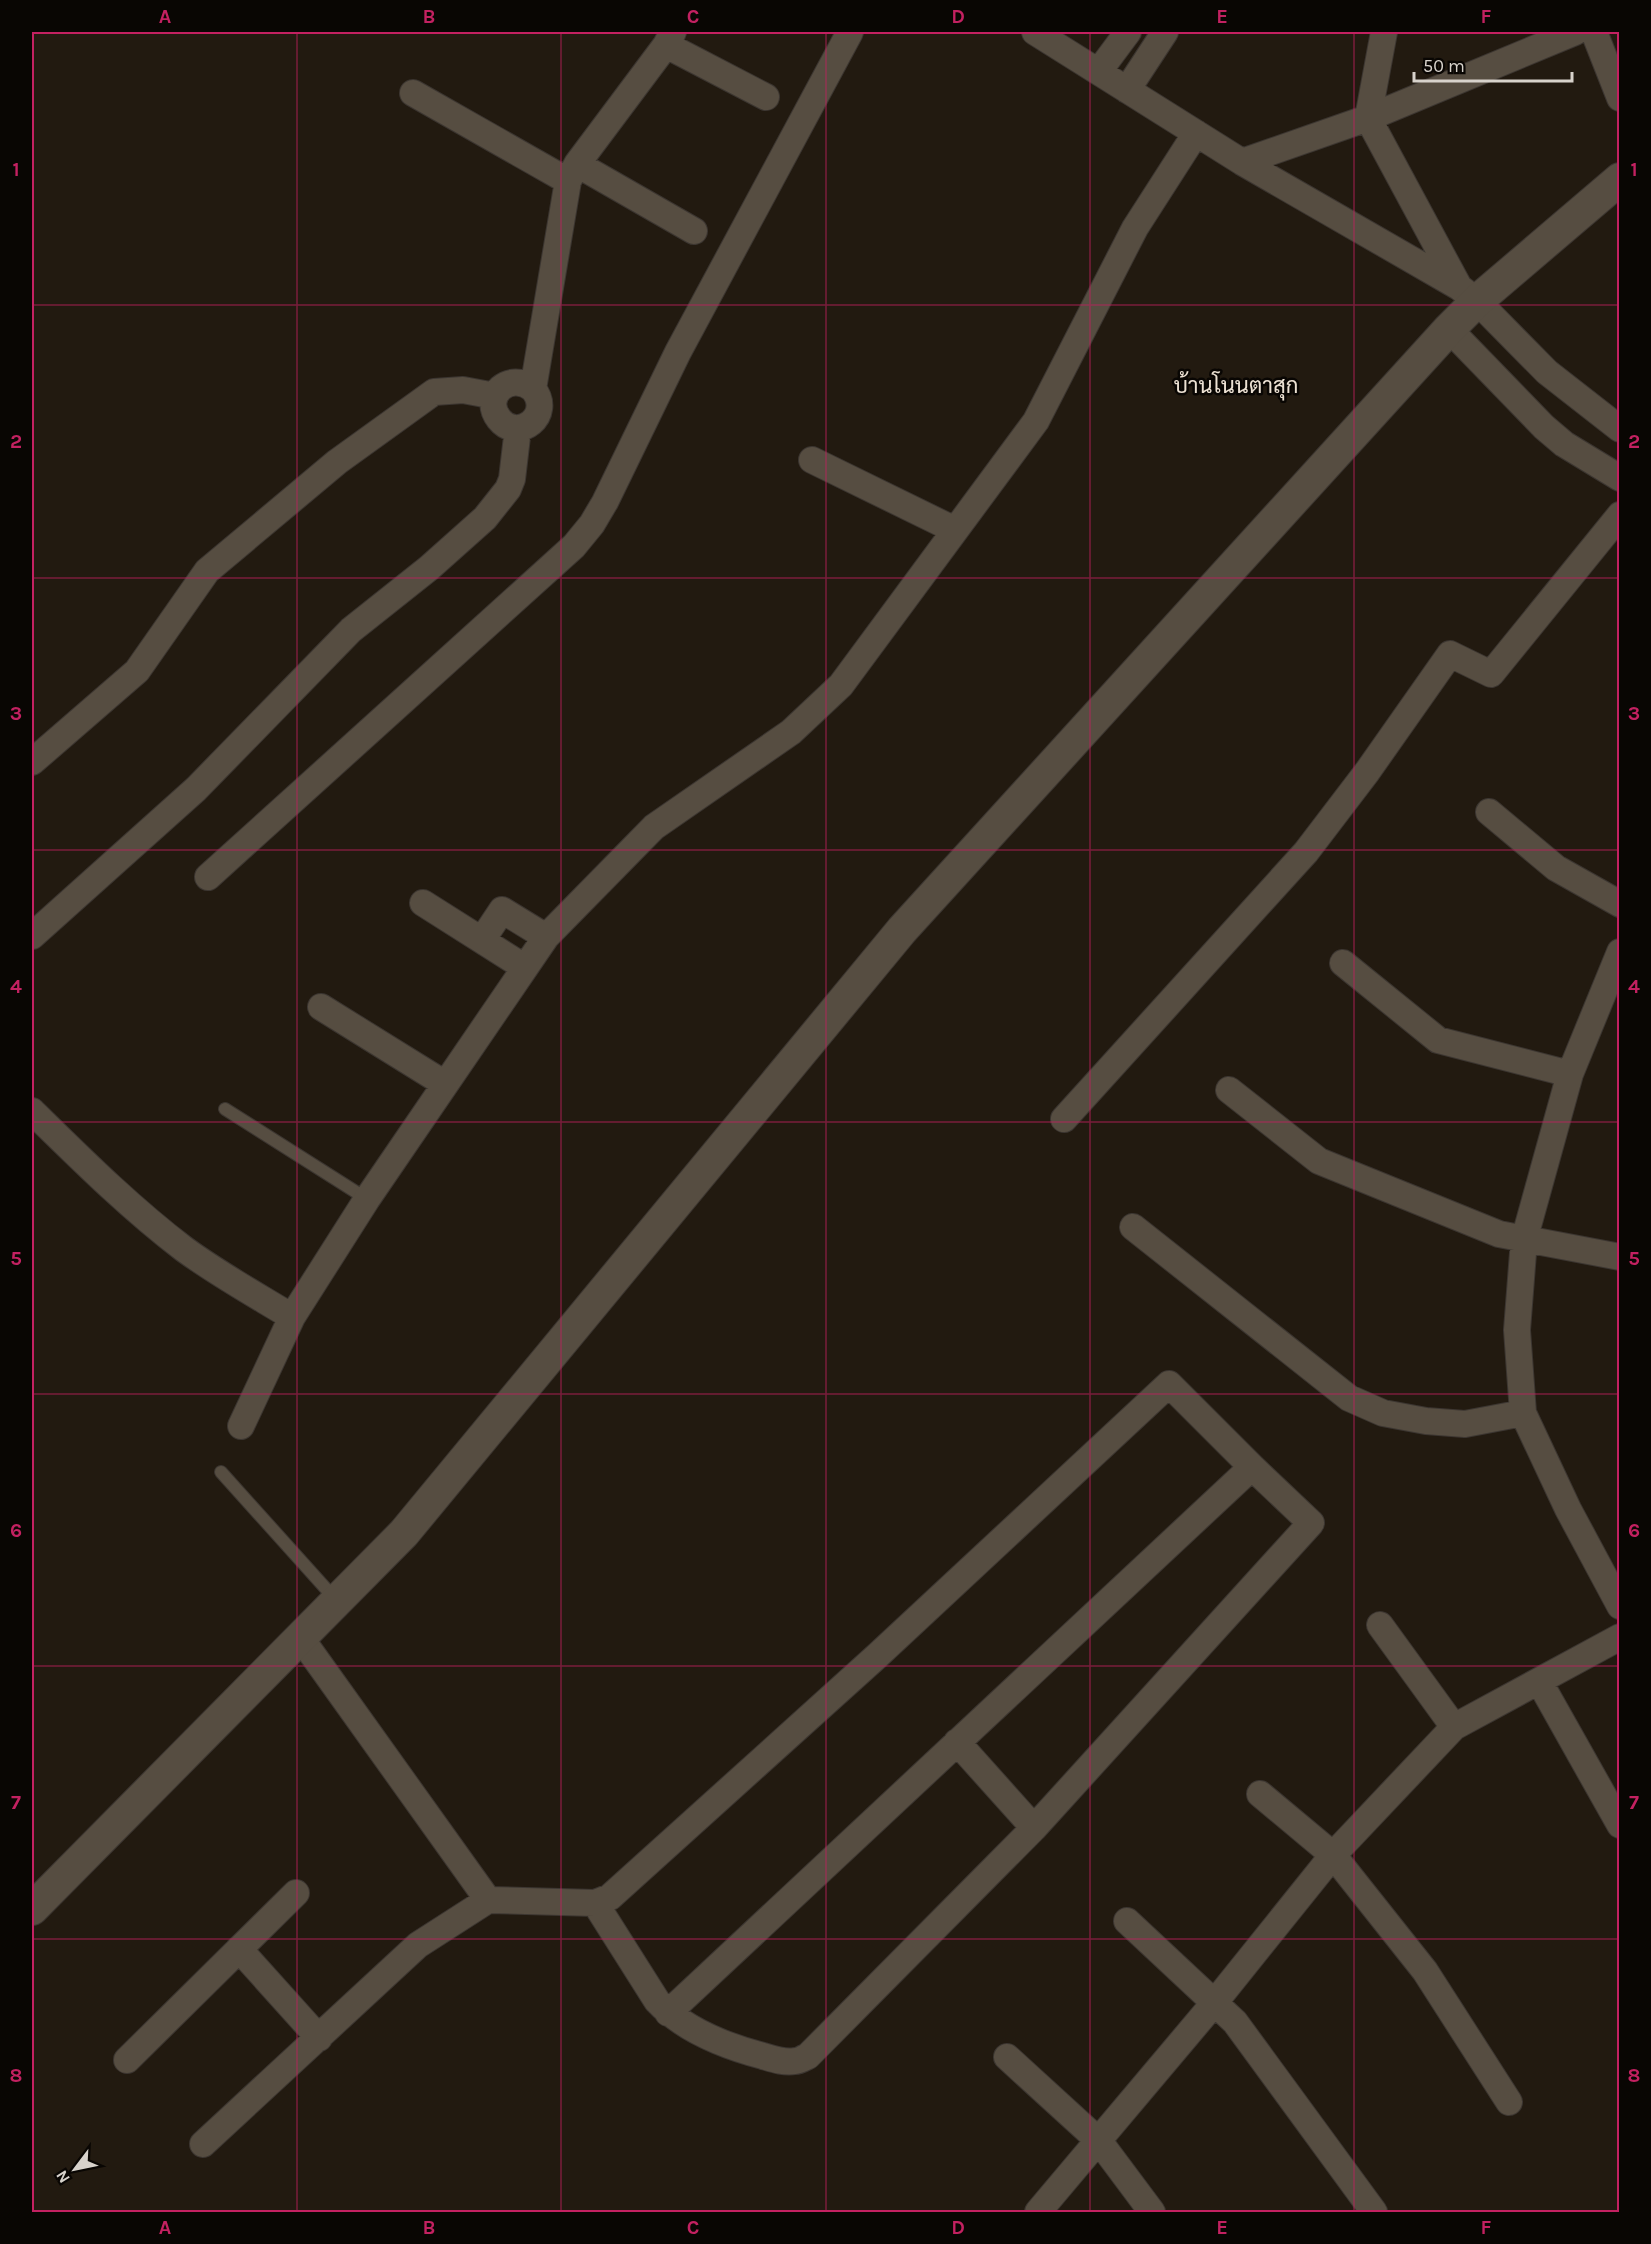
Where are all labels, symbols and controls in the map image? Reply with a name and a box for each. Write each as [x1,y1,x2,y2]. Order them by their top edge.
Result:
text: A [159,5,172,28]
text: B [423,5,435,28]
text: C [687,5,699,28]
text: D [951,5,965,28]
text: E [1216,5,1228,28]
text: F [1481,5,1492,28]
scale bar [1414,45,1572,83]
text: 50 m [1423,55,1465,77]
text: 1 [12,158,20,181]
text: 1 [1630,158,1638,181]
district label: บ้านโนนตาสุก [1174,371,1298,401]
text: 2 [10,430,22,453]
text: 2 [1628,430,1640,453]
text: 3 [10,702,22,725]
text: 3 [1628,702,1640,725]
text: 4 [10,975,22,998]
text: 4 [1628,975,1640,998]
text: 5 [10,1247,22,1270]
text: 5 [1628,1247,1640,1270]
text: 6 [10,1519,22,1542]
text: 6 [1628,1519,1640,1542]
text: 7 [11,1791,21,1814]
text: 7 [1629,1791,1639,1814]
text: 8 [10,2064,22,2087]
text: 8 [1628,2064,1640,2087]
north arrow [45,2139,105,2199]
text: N [52,2167,74,2187]
text: A [159,2216,172,2239]
text: B [423,2216,435,2239]
text: C [687,2216,699,2239]
text: D [951,2216,965,2239]
text: E [1216,2216,1228,2239]
text: F [1481,2216,1492,2239]

